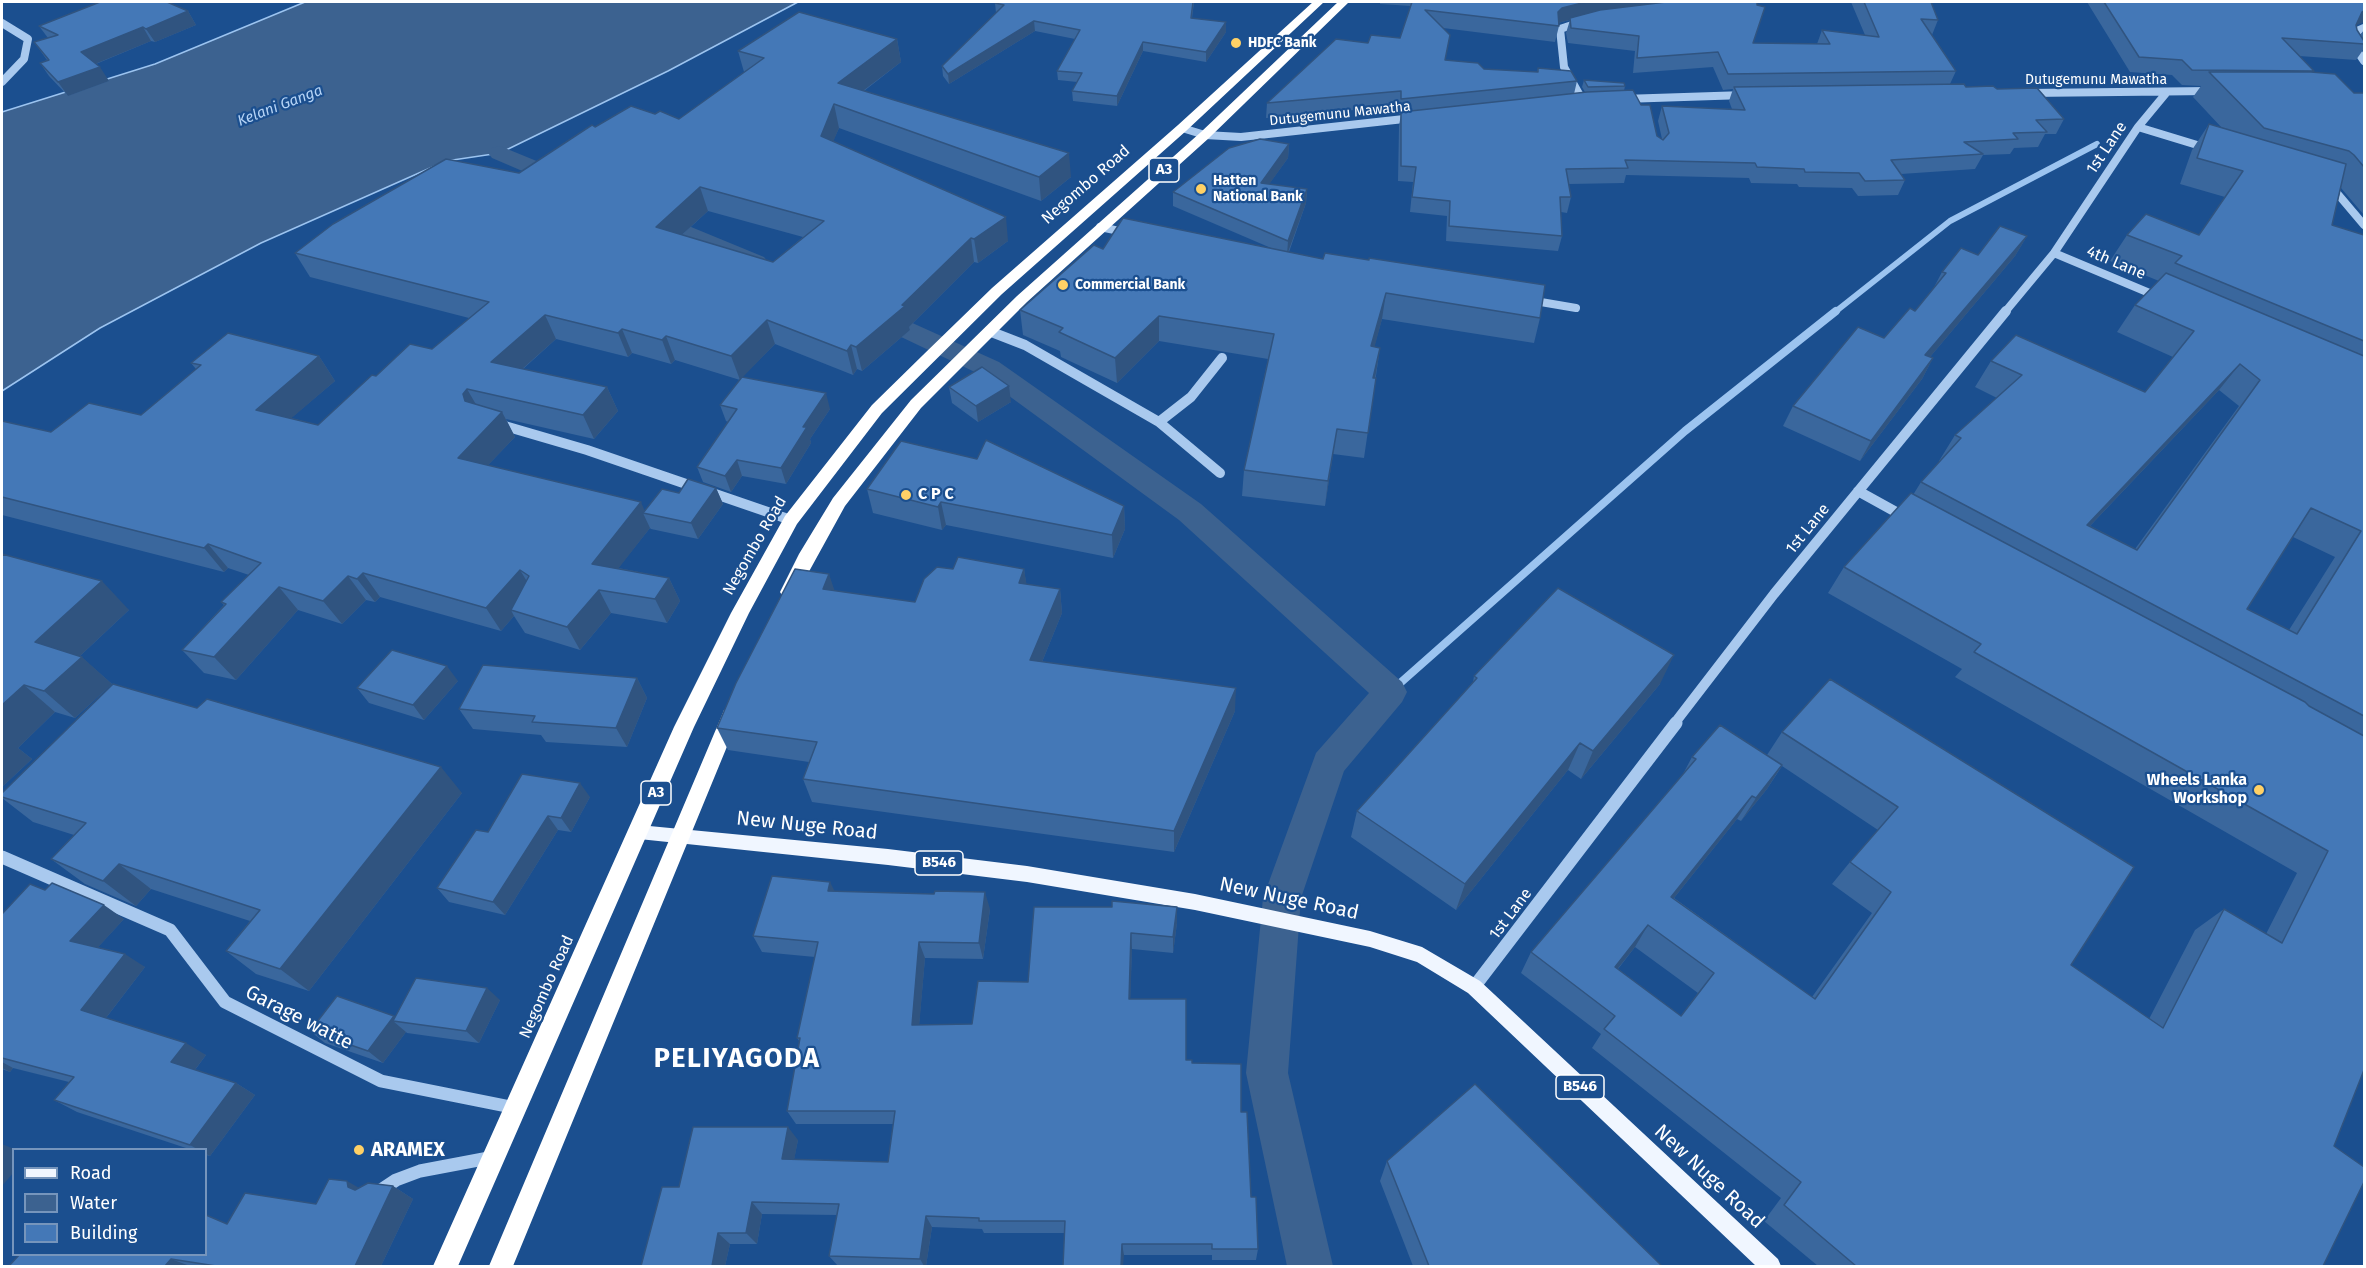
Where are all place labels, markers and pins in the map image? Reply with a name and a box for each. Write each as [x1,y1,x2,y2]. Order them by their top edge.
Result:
place label: HDFC Bank [1248,35,1316,51]
marker: HDFC Bank [1229,36,1243,50]
place label: Hatten National Bank [1213,173,1303,206]
marker: Hatten National Bank [1194,182,1208,196]
place label: Commercial Bank [1075,277,1185,293]
marker: Commercial Bank [1056,278,1070,292]
place label: C P C [918,485,954,505]
marker: C P C [899,488,913,502]
place label: Wheels Lanka Workshop [2147,771,2247,809]
marker: Wheels Lanka Workshop [2252,783,2266,797]
place label: ARAMEX [371,1138,445,1162]
marker: ARAMEX [352,1143,366,1157]

